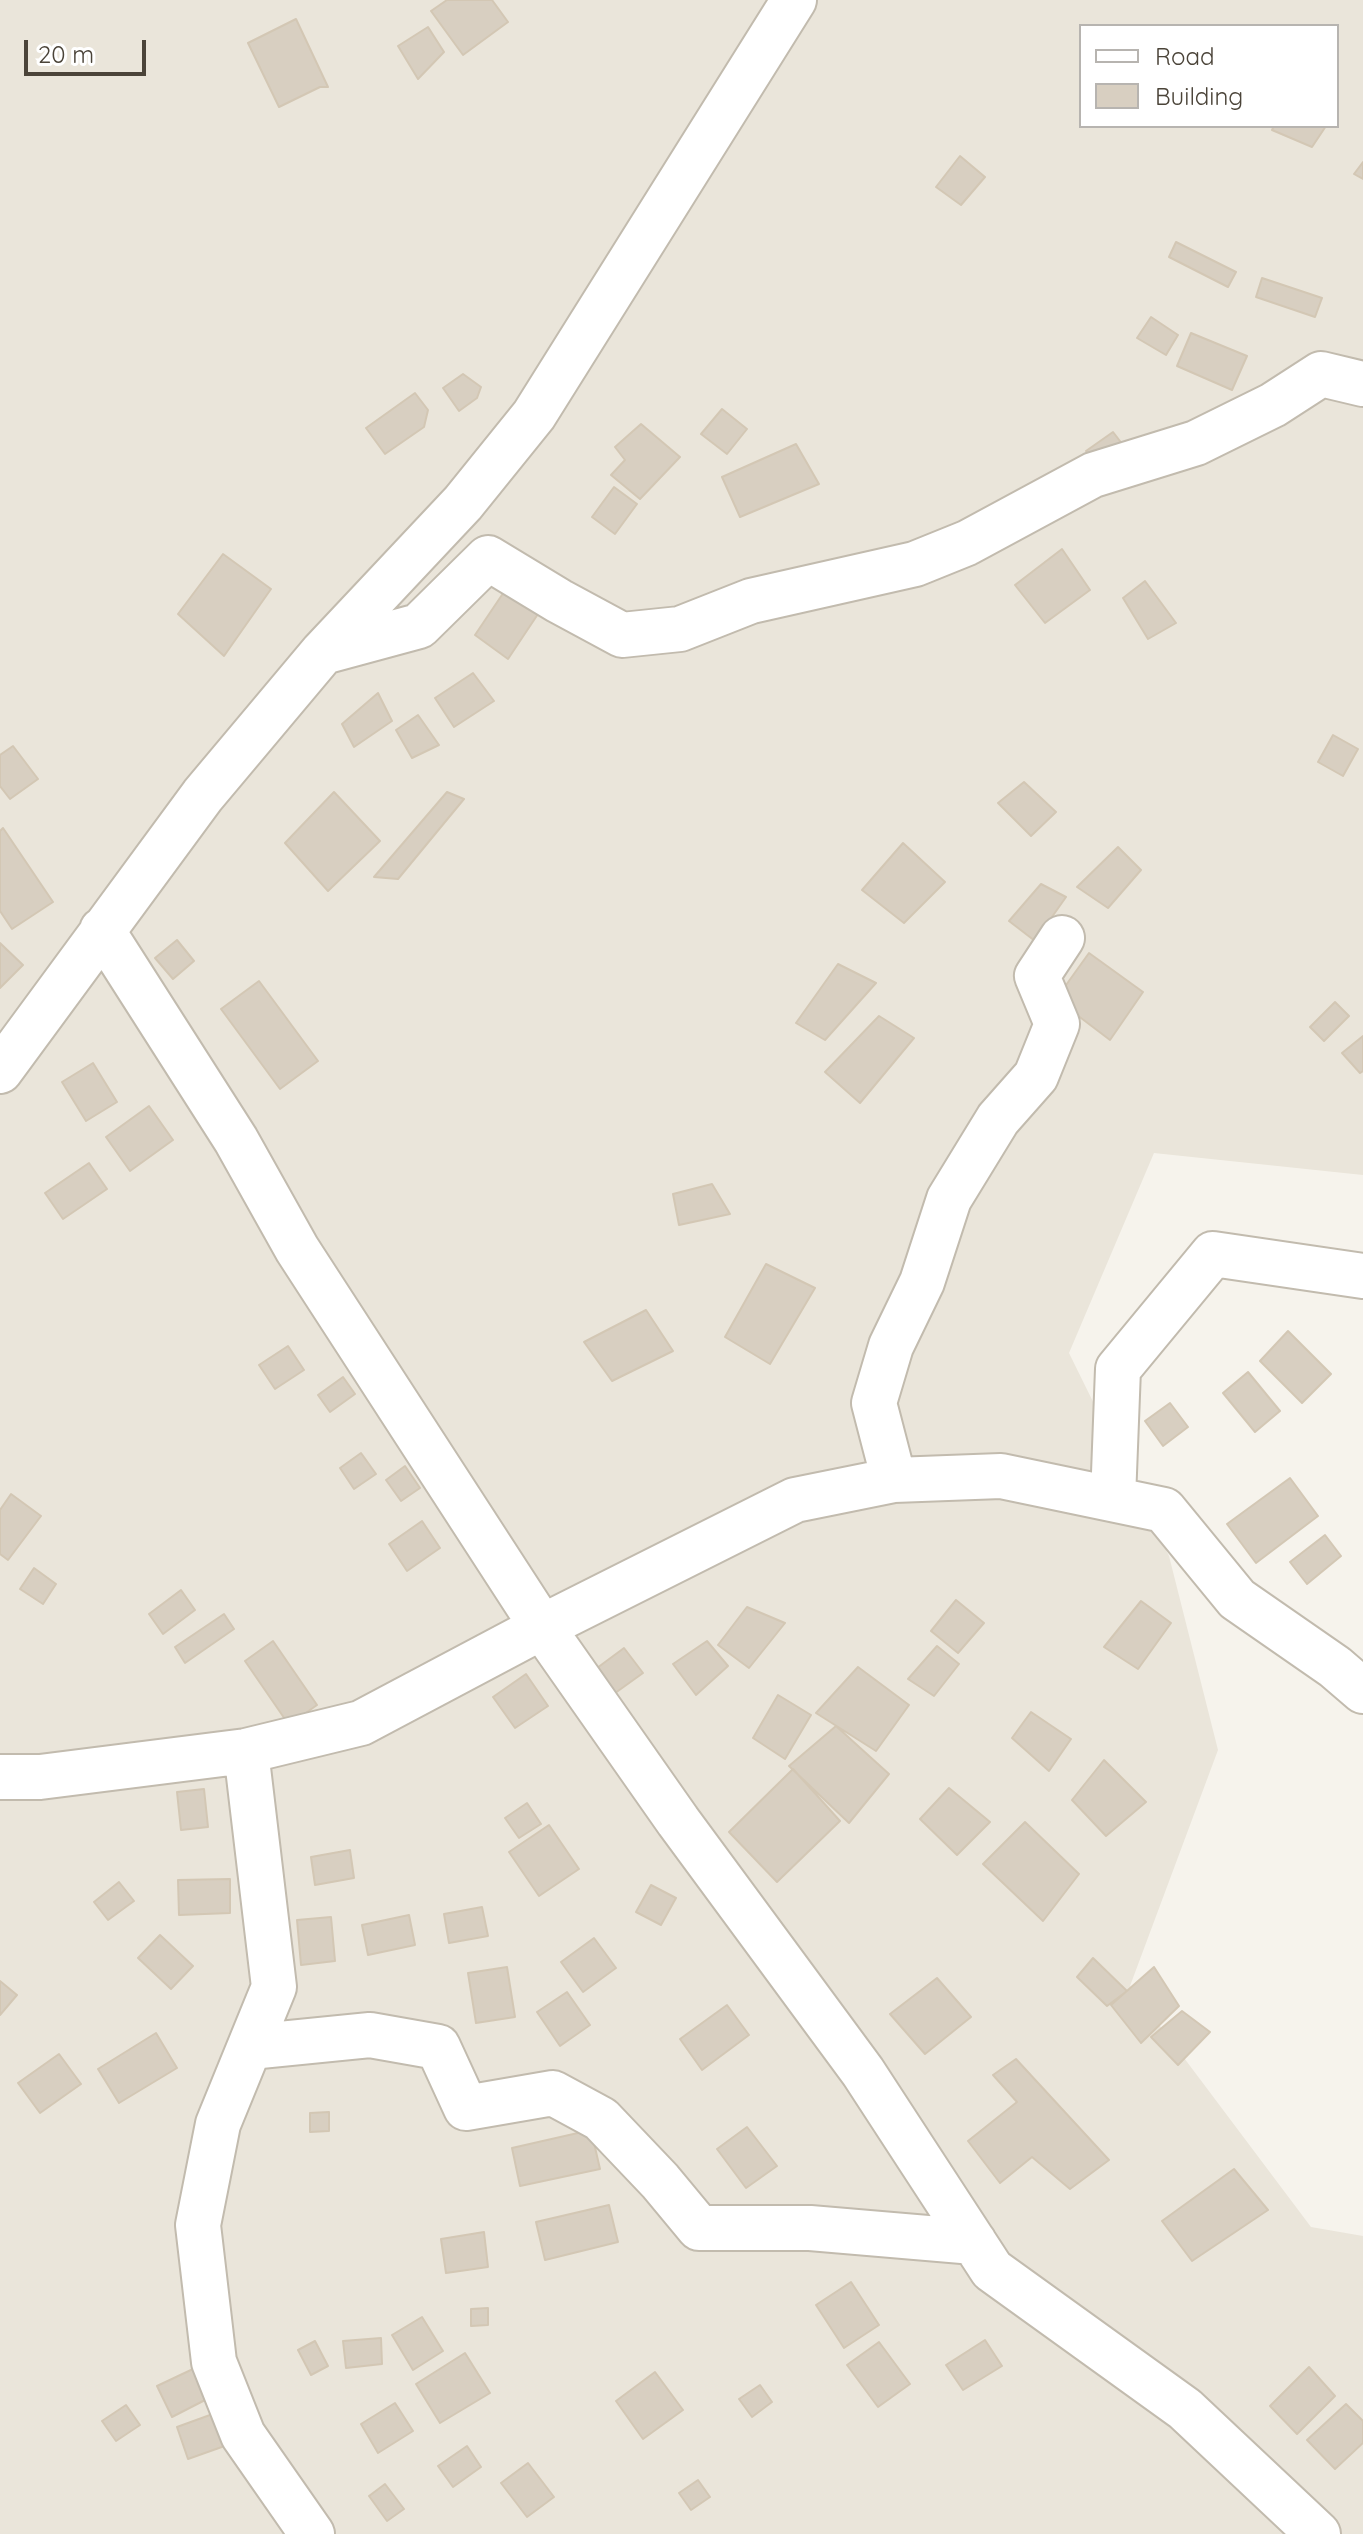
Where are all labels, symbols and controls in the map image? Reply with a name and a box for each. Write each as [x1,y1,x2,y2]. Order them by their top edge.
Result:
scale bar [28,24,150,74]
legend [1079,24,1339,128]
text: 20 m [38,39,94,69]
text: Road [1155,41,1215,71]
text: Building [1155,81,1243,111]

